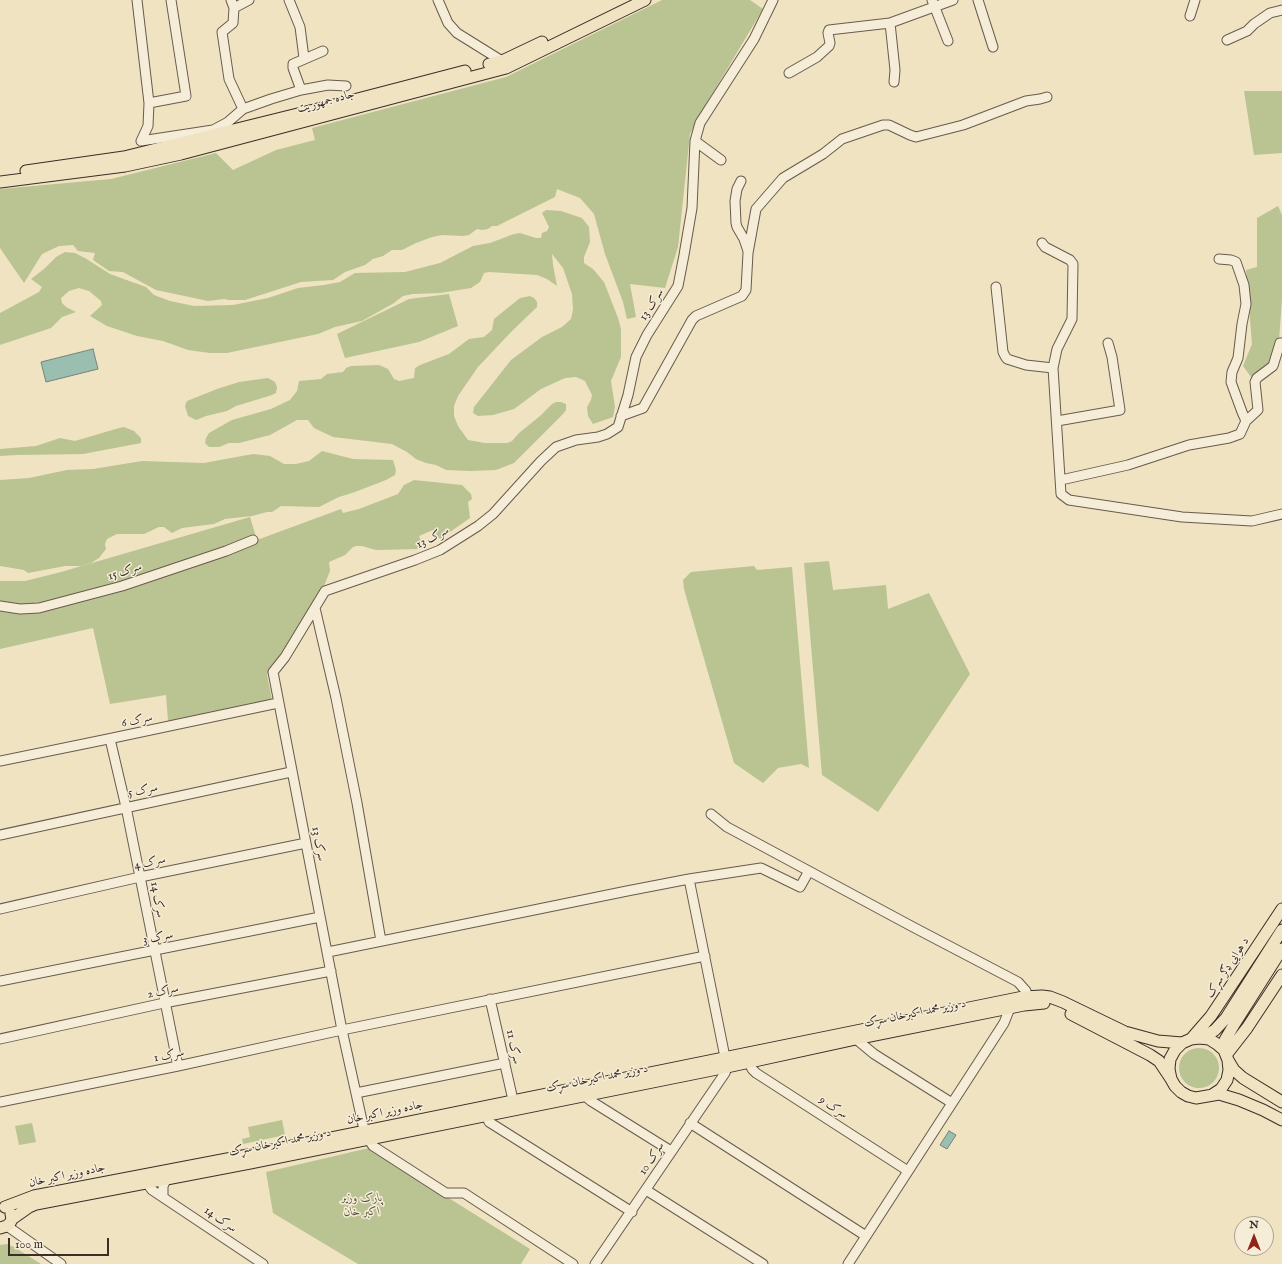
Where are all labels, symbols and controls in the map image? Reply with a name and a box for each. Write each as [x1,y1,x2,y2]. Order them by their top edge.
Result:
street label: جاده جمهوریت [296,87,356,117]
street label: سرک 13 [637,286,667,324]
street label: سرک 13 [414,524,452,552]
street label: سرک 15 [106,560,144,584]
street label: سرک 6 [120,711,154,731]
street label: سرک 5 [127,781,159,801]
street label: سرک 13 [308,825,328,863]
street label: سرک 4 [133,853,167,873]
street label: سرک 14 [146,881,168,919]
street label: سرک 3 [142,928,174,948]
street label: د هوایی ډګر سړک [1203,935,1253,1001]
street label: سرک 2 [146,982,180,1002]
street label: د وزیر محمد اکبرخان سړک [863,997,967,1031]
street label: سرک 11 [502,1028,524,1066]
street label: سرک 1 [153,1046,185,1066]
street label: د وزیر محمد اکبرخان سړک [545,1062,649,1096]
street label: سرک 9 [816,1093,850,1123]
street label: جاده وزیر اکبر خان [345,1098,425,1128]
street label: د وزیر محمد اکبرخان سړک [228,1126,332,1160]
street label: سرک 10 [636,1140,668,1178]
street label: جاده وزیر اکبر خان [27,1161,107,1191]
park label: پارک وزیر اکبر خان [341,1192,383,1220]
street label: سرک 14 [201,1204,239,1236]
north arrow [1234,1216,1274,1256]
text: N [1249,1218,1259,1232]
scale bar [10,1230,111,1256]
text: 100 m [15,1237,43,1252]

